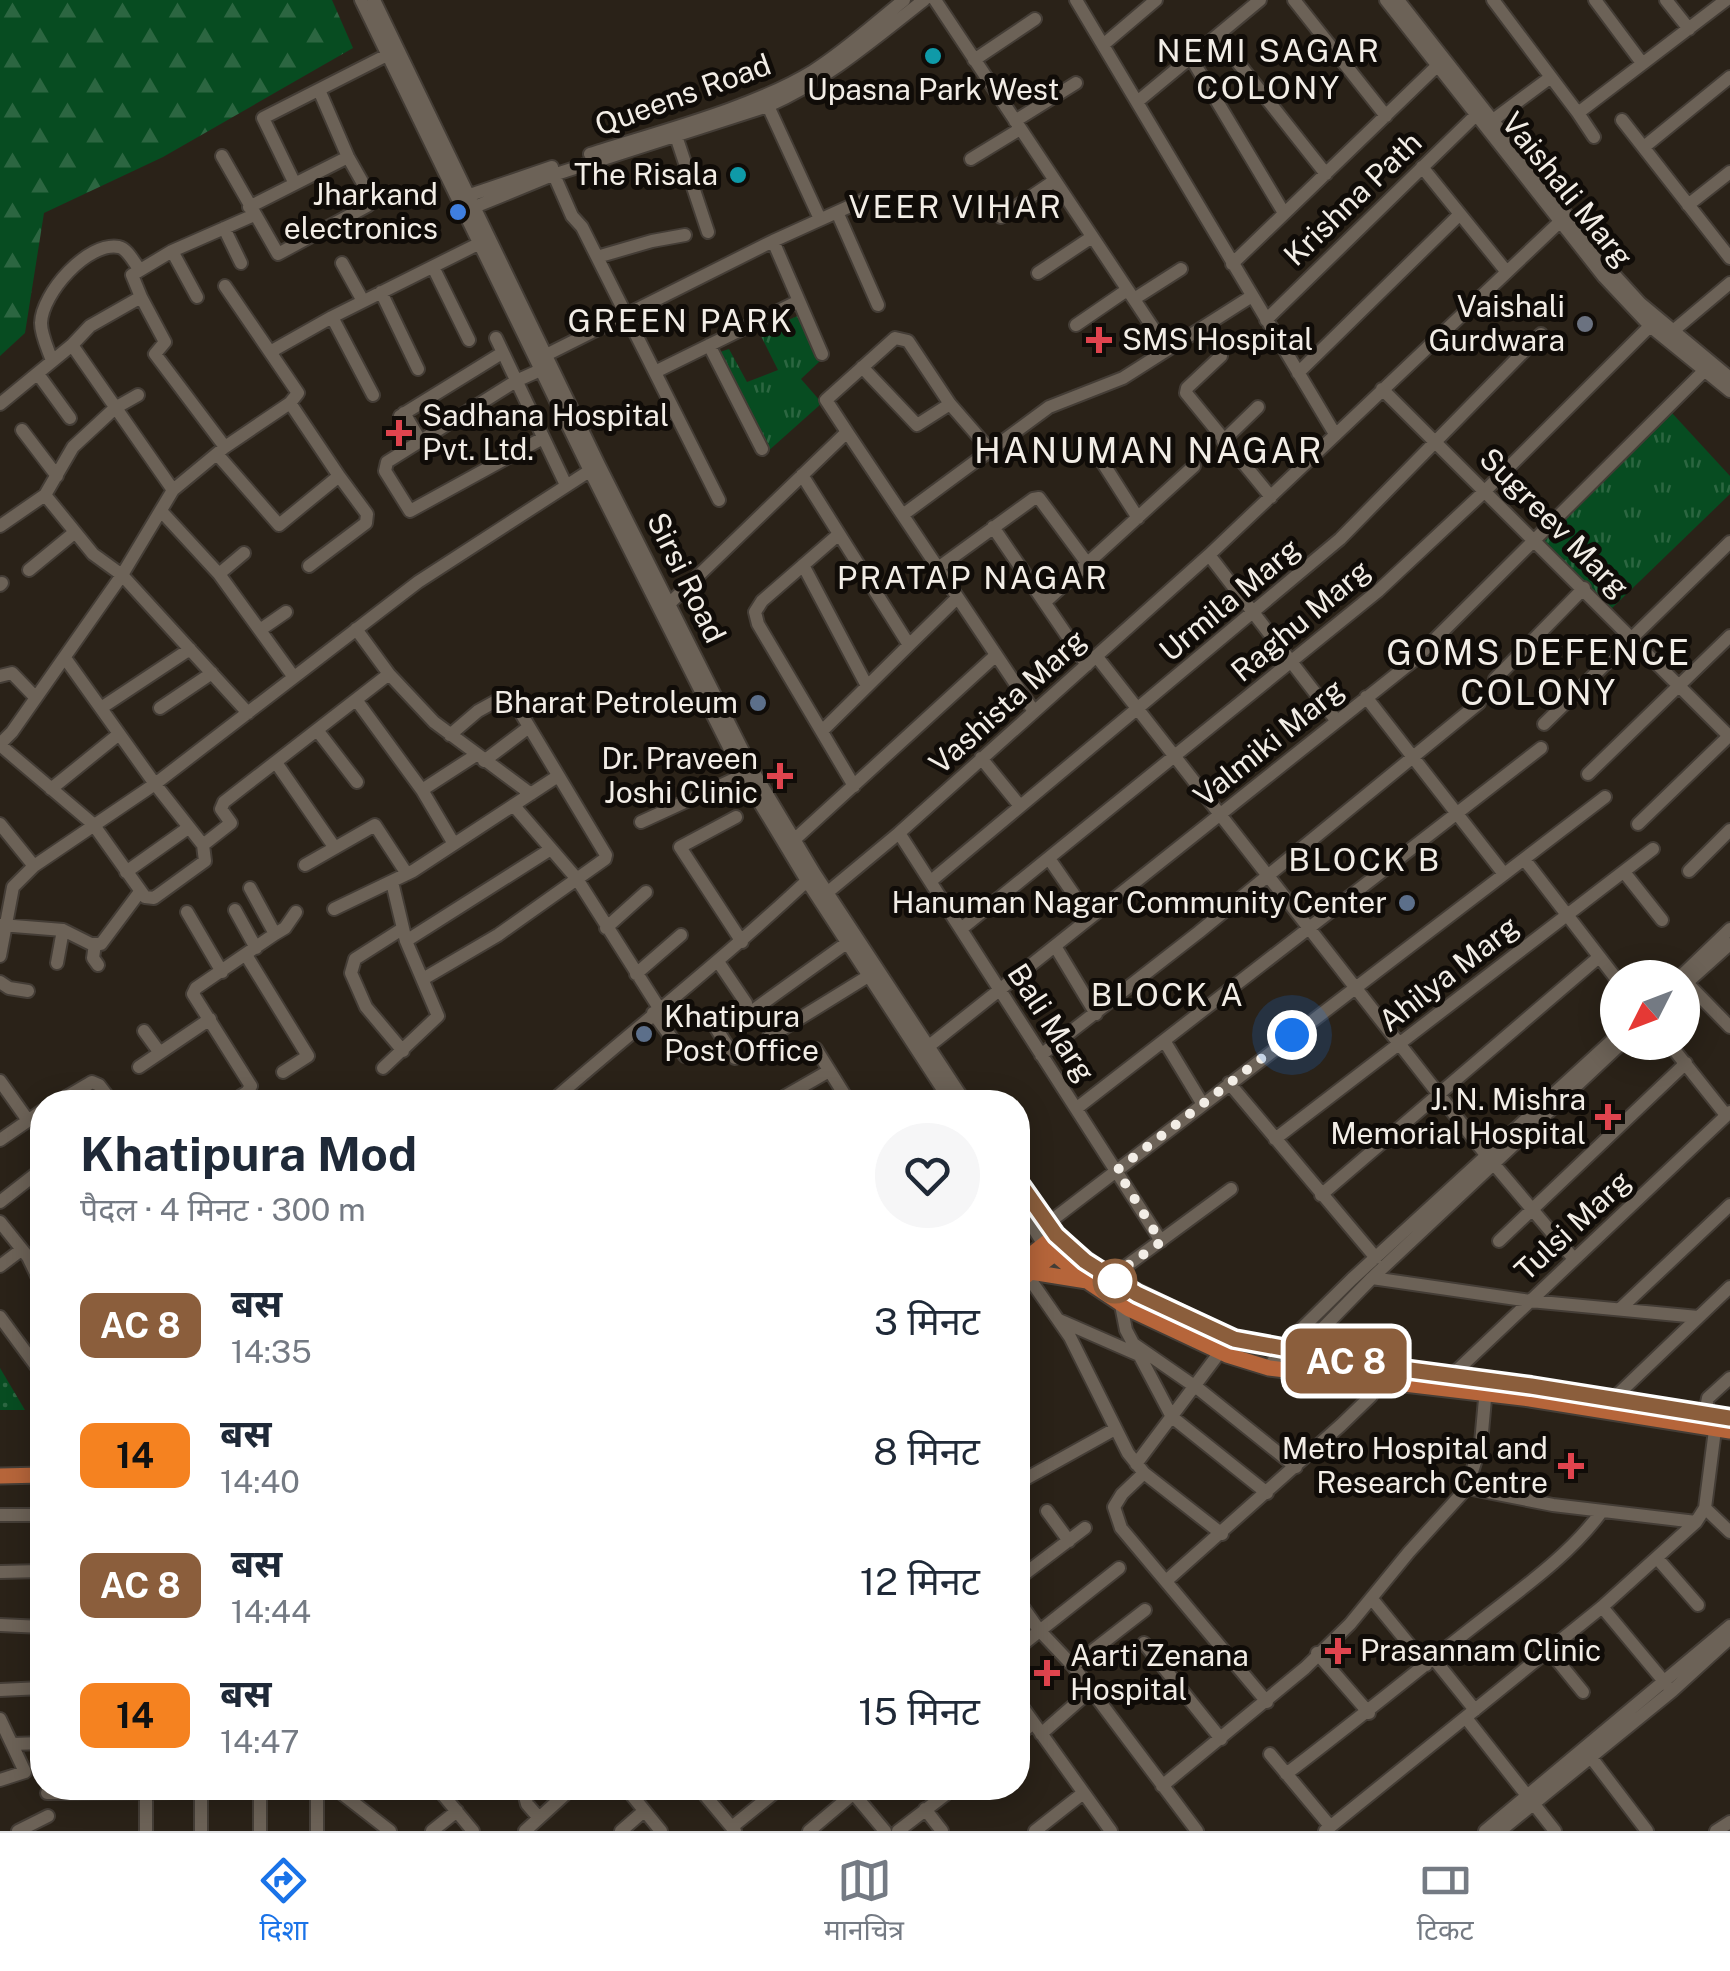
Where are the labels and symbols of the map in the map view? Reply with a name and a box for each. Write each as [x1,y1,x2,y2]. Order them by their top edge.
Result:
district label: NEMI SAGAR COLONY [1157,32,1381,106]
marker: Upasna Park West [922,45,944,67]
street label: Queens Road [590,46,775,143]
place label: Upasna Park West [807,71,1059,107]
street label: Vaishali Marg [1494,105,1641,274]
street label: Krishna Path [1276,124,1428,273]
place label: The Risala [574,156,718,192]
marker: The Risala [727,164,749,186]
place label: Jharkand electronics [284,176,438,246]
district label: VEER VIHAR [849,188,1063,225]
marker: Jharkand electronics [447,201,469,223]
place label: Vaishali Gurdwara [1429,288,1565,358]
district label: GREEN PARK [568,302,794,339]
marker: Vaishali Gurdwara [1574,313,1596,335]
place label: SMS Hospital [1122,321,1313,357]
marker: SMS Hospital [1086,327,1112,353]
place label: Sadhana Hospital Pvt. Ltd. [422,397,669,467]
marker: Sadhana Hospital Pvt. Ltd. [386,420,412,446]
district label: HANUMAN NAGAR [974,430,1324,471]
street label: Sugreev Marg [1472,440,1637,605]
street label: Sirsi Road [640,507,734,649]
street label: Urmila Marg [1152,530,1307,668]
street label: Raghu Marg [1224,552,1377,689]
district label: PRATAP NAGAR [837,559,1109,596]
street label: Vashista Marg [922,621,1093,781]
district label: GOMS DEFENCE COLONY [1386,632,1692,713]
street label: Valmiki Marg [1186,671,1351,814]
place label: Bharat Petroleum [494,684,738,720]
marker: Bharat Petroleum [747,692,769,714]
place label: Dr. Praveen Joshi Clinic [601,740,758,810]
marker: Dr. Praveen Joshi Clinic [767,763,793,789]
district label: BLOCK B [1288,841,1442,878]
place label: Hanuman Nagar Community Center [892,884,1387,920]
marker: Hanuman Nagar Community Center [1396,892,1418,914]
street label: Ahilya Marg [1371,908,1525,1039]
street label: Bali Marg [1000,957,1103,1088]
north arrow [1600,960,1700,1060]
district label: BLOCK A [1091,976,1245,1013]
place label: Khatipura Post Office [664,998,819,1068]
your location [1267,1010,1317,1060]
marker: Khatipura Post Office [633,1023,655,1045]
place label: J. N. Mishra Memorial Hospital [1330,1081,1586,1151]
marker: J. N. Mishra Memorial Hospital [1595,1104,1621,1130]
street label: Tulsi Marg [1507,1163,1638,1288]
unlabelled marker [1094,1260,1136,1302]
line badge: AC 8 [1276,1328,1416,1394]
place label: Metro Hospital and Research Centre [1282,1430,1548,1500]
marker: Metro Hospital and Research Centre [1558,1453,1584,1479]
place label: Prasannam Clinic [1360,1632,1601,1668]
place label: Aarti Zenana Hospital [1070,1637,1249,1707]
marker: Prasannam Clinic [1325,1638,1351,1664]
marker: Aarti Zenana Hospital [1034,1660,1060,1686]

